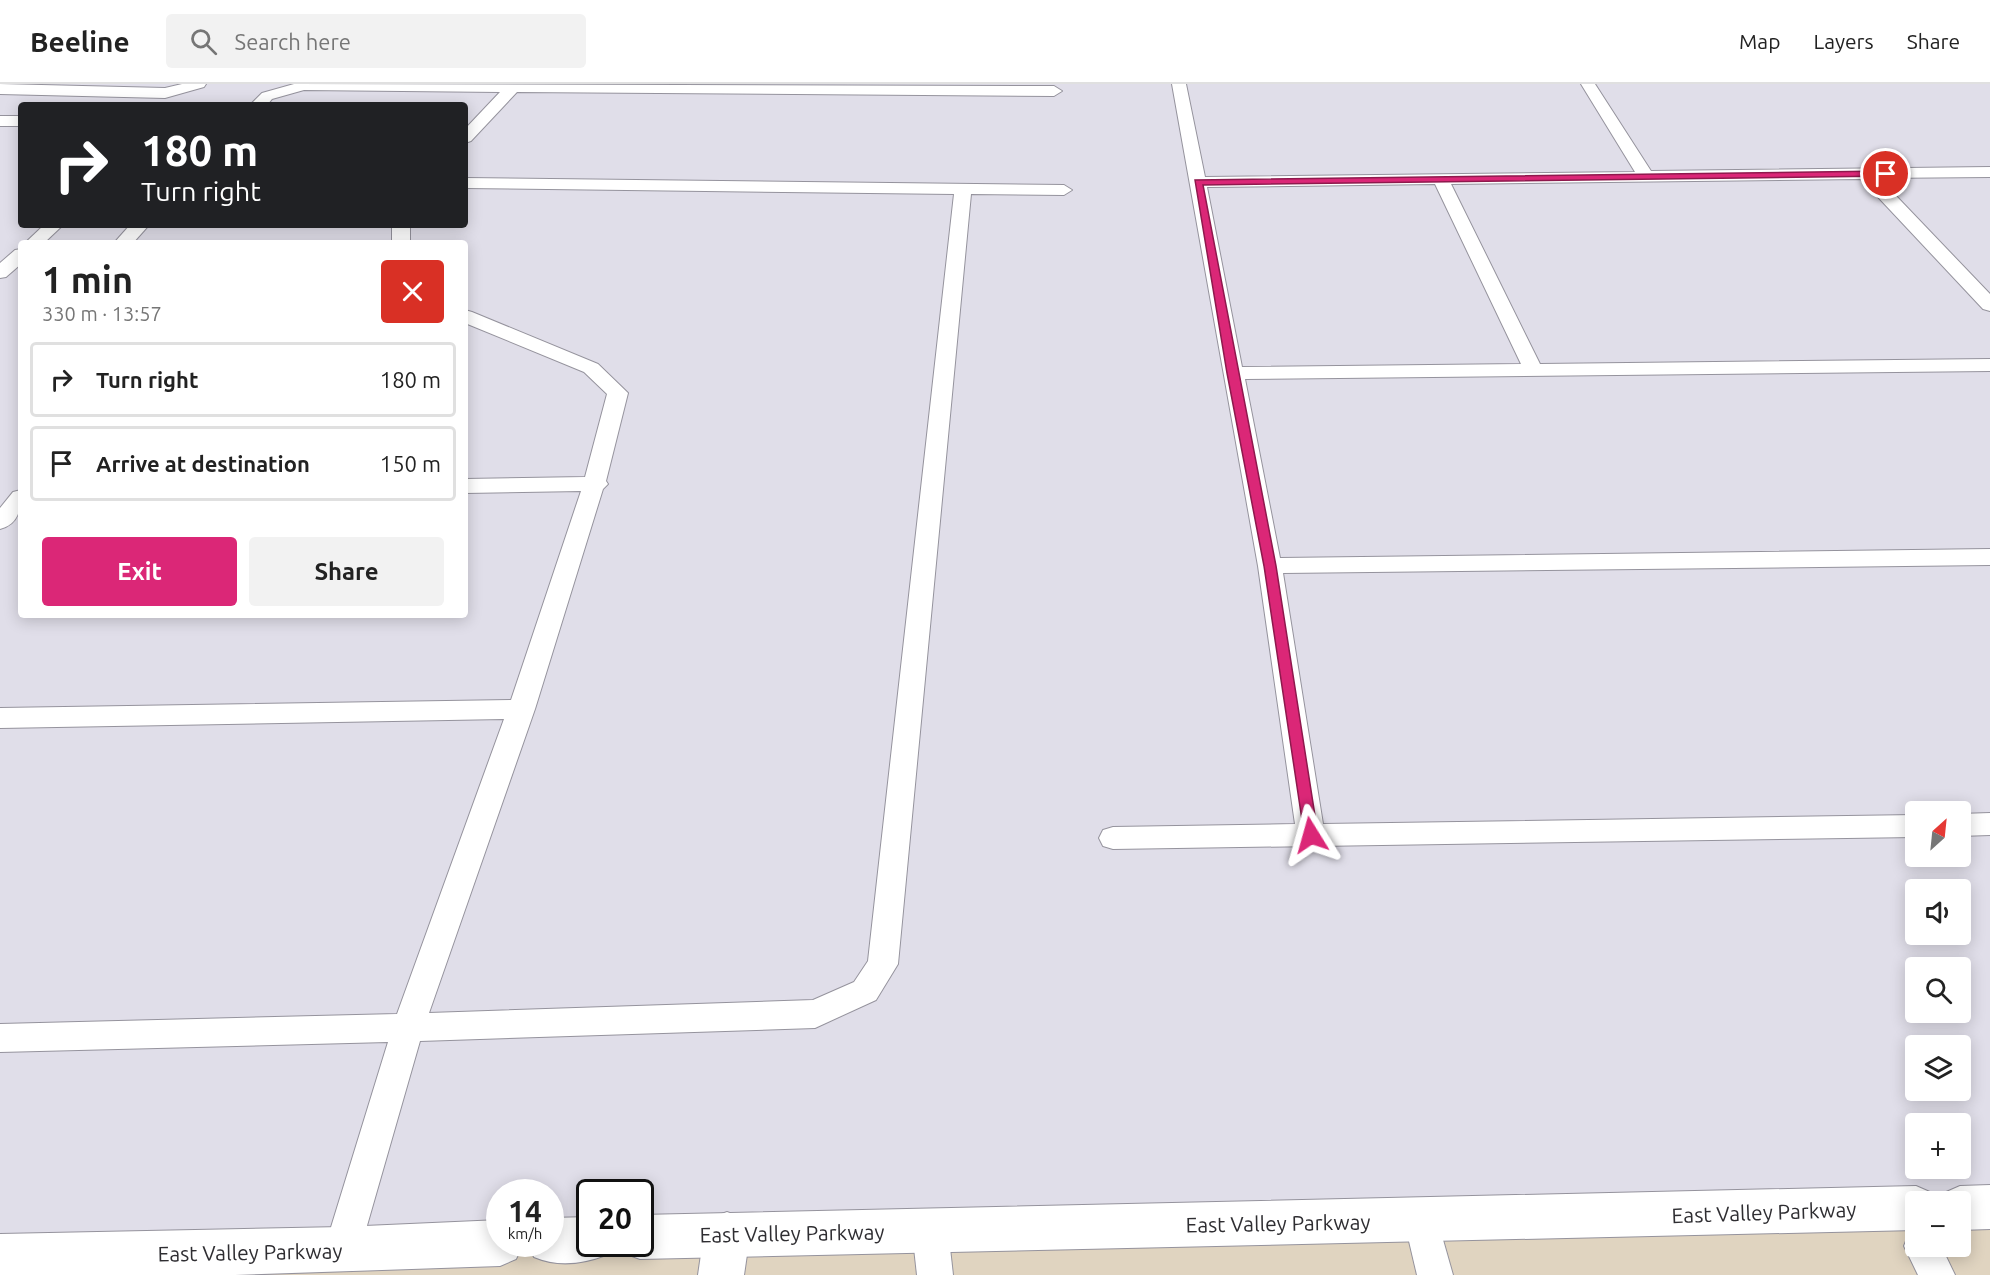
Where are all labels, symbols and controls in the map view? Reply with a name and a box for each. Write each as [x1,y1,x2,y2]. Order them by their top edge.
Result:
search box [166,14,586,68]
icon: search [187,25,220,58]
text: Beeline [30,26,130,57]
text: Search here [235,29,351,54]
text: Map [1739,29,1780,53]
text: Layers [1813,29,1874,53]
text: Share [1907,29,1960,53]
icon: right [42,126,120,204]
text: 180 m [141,127,258,174]
pin [1860,148,1911,199]
icon: arrive [1869,157,1902,190]
text: Turn right [141,176,261,206]
text: 1 min [42,259,133,300]
button: close [381,260,444,323]
text: 330 m · 13:57 [42,302,162,325]
icon: right [45,363,78,396]
text: Turn right [96,367,198,392]
text: 180 m [380,367,441,392]
icon: arrive [45,447,78,480]
text: Arrive at destination [96,451,310,476]
text: 150 m [380,451,441,476]
button: Exit [42,537,237,606]
button: Share [249,537,444,606]
north arrow [1905,801,1971,867]
map controls [1905,801,1971,1257]
position arrow [1279,803,1343,867]
button: sound [1905,879,1971,945]
button: search [1905,957,1971,1023]
button: layers [1905,1035,1971,1101]
button: + [1905,1113,1971,1179]
speed limit sign: 20 [576,1179,654,1257]
button: − [1905,1191,1971,1257]
text: 14 [508,1194,542,1228]
street label: East Valley Parkway [1671,1197,1857,1227]
street label: East Valley Parkway [1185,1209,1371,1237]
street label: East Valley Parkway [699,1219,885,1247]
text: km/h [508,1225,542,1242]
street label: East Valley Parkway [157,1238,343,1266]

